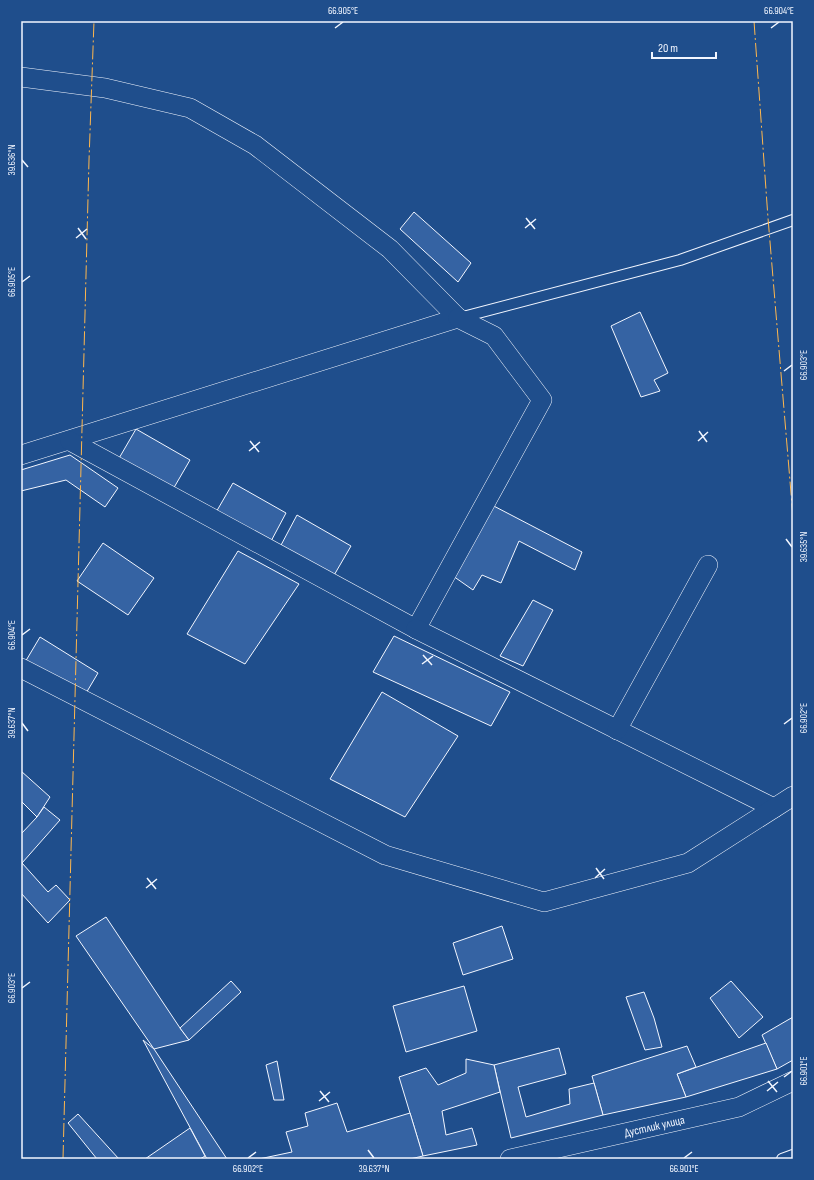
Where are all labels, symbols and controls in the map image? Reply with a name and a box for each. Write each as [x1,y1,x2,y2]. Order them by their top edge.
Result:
text: 66.905°E [328,5,358,17]
text: 66.904°E [764,5,794,17]
scale bar [652,34,716,60]
text: 20 m [658,41,678,56]
text: 39.636°N [6,144,18,176]
text: 66.905°E [6,267,18,297]
text: 66.903°E [798,350,810,380]
text: 39.635°N [798,532,810,562]
text: 66.904°E [6,620,18,650]
text: 66.902°E [798,703,810,733]
text: 39.637°N [6,707,18,739]
text: 66.903°E [6,973,18,1003]
text: 66.901°E [798,1056,810,1086]
street label: Дустлик улица [623,1112,686,1140]
text: 66.902°E [233,1163,263,1175]
text: 39.637°N [358,1163,390,1175]
text: 66.901°E [669,1163,699,1175]

